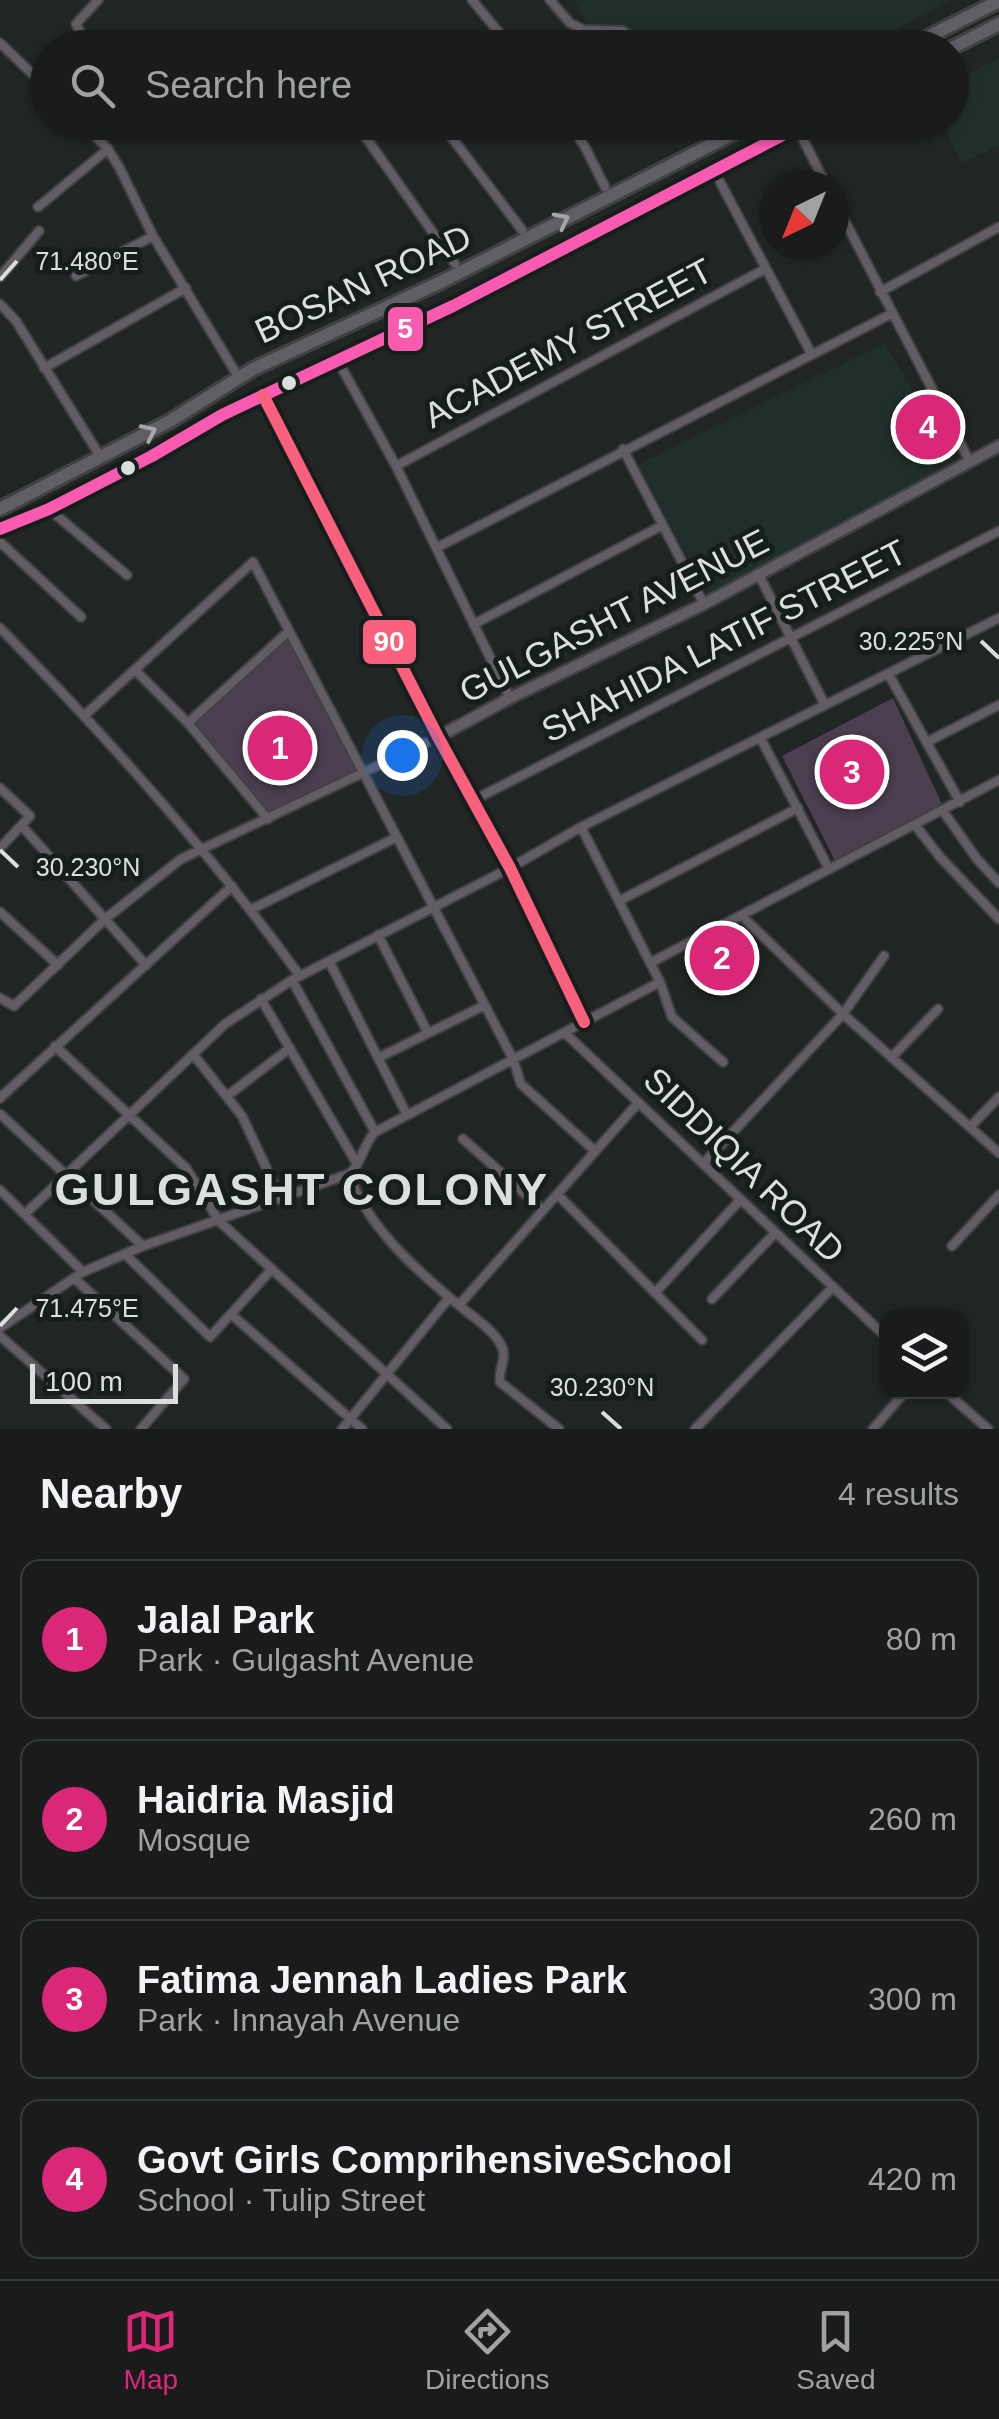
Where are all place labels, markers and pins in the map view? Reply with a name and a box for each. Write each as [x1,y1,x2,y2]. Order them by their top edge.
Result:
unlabelled marker [279,373,299,393]
pin: 4 [896,390,960,464]
unlabelled marker [118,458,138,478]
pin: 1 [248,710,312,786]
pin: 3 [820,734,884,810]
pin: 2 [690,920,754,996]

